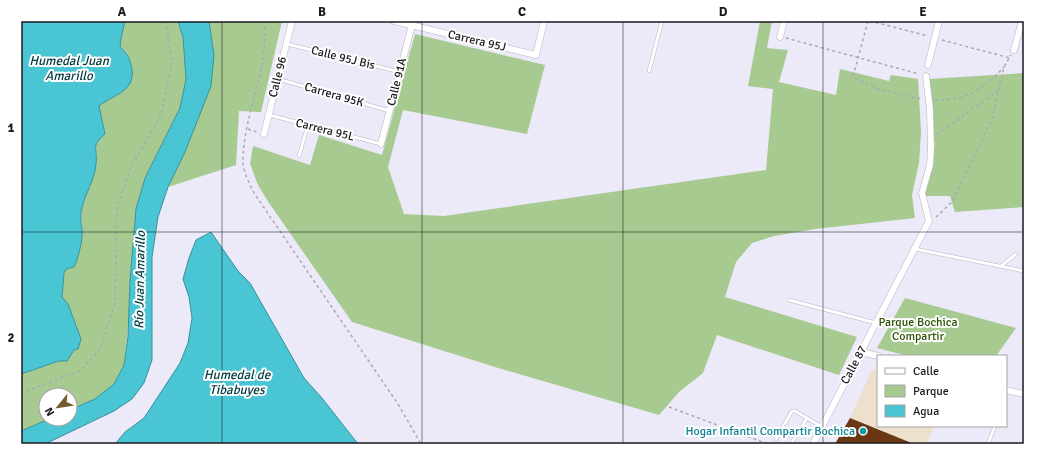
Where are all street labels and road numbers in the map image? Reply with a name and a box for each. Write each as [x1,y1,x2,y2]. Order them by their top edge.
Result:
street label: Carrera 95J [446,27,508,55]
street label: Calle 95J Bis [309,43,377,73]
street label: Calle 96 [266,55,290,99]
street label: Calle 91A [384,56,410,108]
street label: Carrera 95K [303,79,365,111]
street label: Carrera 95L [294,115,356,145]
street label: Calle 87 [838,343,870,387]

